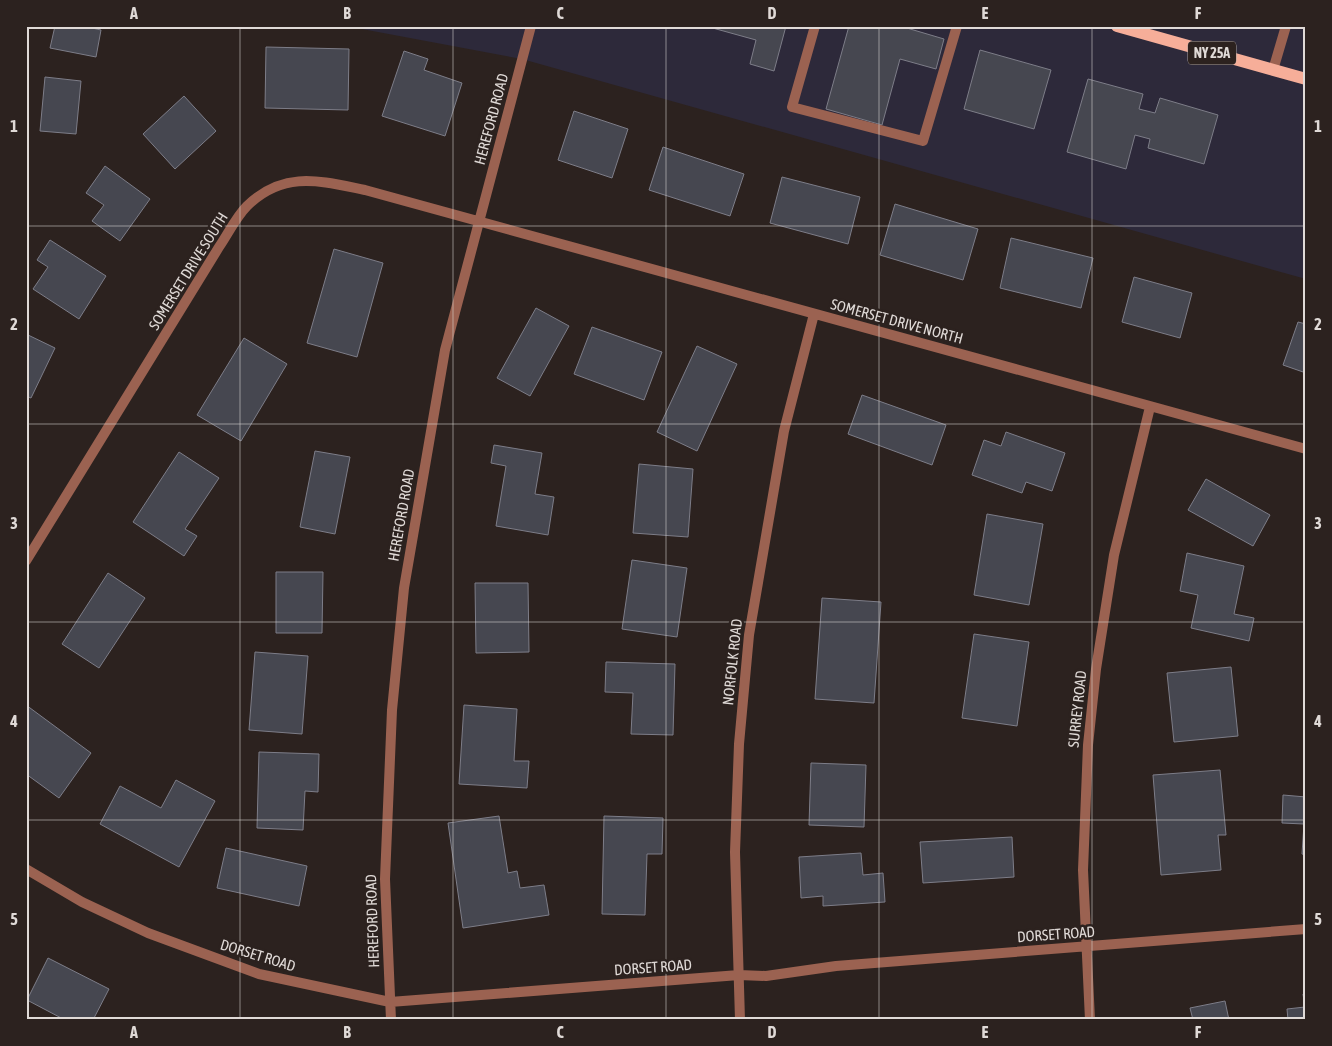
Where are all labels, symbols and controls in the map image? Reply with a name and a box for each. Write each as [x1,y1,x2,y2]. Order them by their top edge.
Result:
text: A [129,4,138,22]
text: B [343,4,351,22]
text: C [556,4,564,22]
text: D [768,4,777,22]
text: E [982,4,989,22]
text: F [1195,4,1202,22]
road number: NY 25A [1188,42,1236,64]
street label: HEREFORD ROAD [471,72,511,166]
text: 1 [10,117,18,135]
text: 1 [1314,117,1322,135]
street label: SOMERSET DRIVE SOUTH [145,209,231,333]
street label: SOMERSET DRIVE NORTH [829,295,965,347]
text: 2 [10,315,18,333]
text: 2 [1314,315,1322,333]
street label: HEREFORD ROAD [385,467,417,563]
text: 3 [10,514,18,532]
text: 3 [1314,514,1322,532]
street label: NORFOLK ROAD [719,618,745,706]
street label: SURREY ROAD [1065,670,1089,748]
text: 4 [9,712,18,730]
text: 4 [1313,712,1322,730]
street label: HEREFORD ROAD [362,874,382,968]
text: 5 [10,910,18,928]
text: 5 [1314,910,1322,928]
street label: DORSET ROAD [1017,923,1095,945]
street label: DORSET ROAD [218,935,298,975]
street label: DORSET ROAD [614,956,692,978]
text: A [129,1023,138,1041]
text: B [343,1023,351,1041]
text: C [556,1023,564,1041]
text: D [768,1023,777,1041]
text: E [982,1023,989,1041]
text: F [1195,1023,1202,1041]

